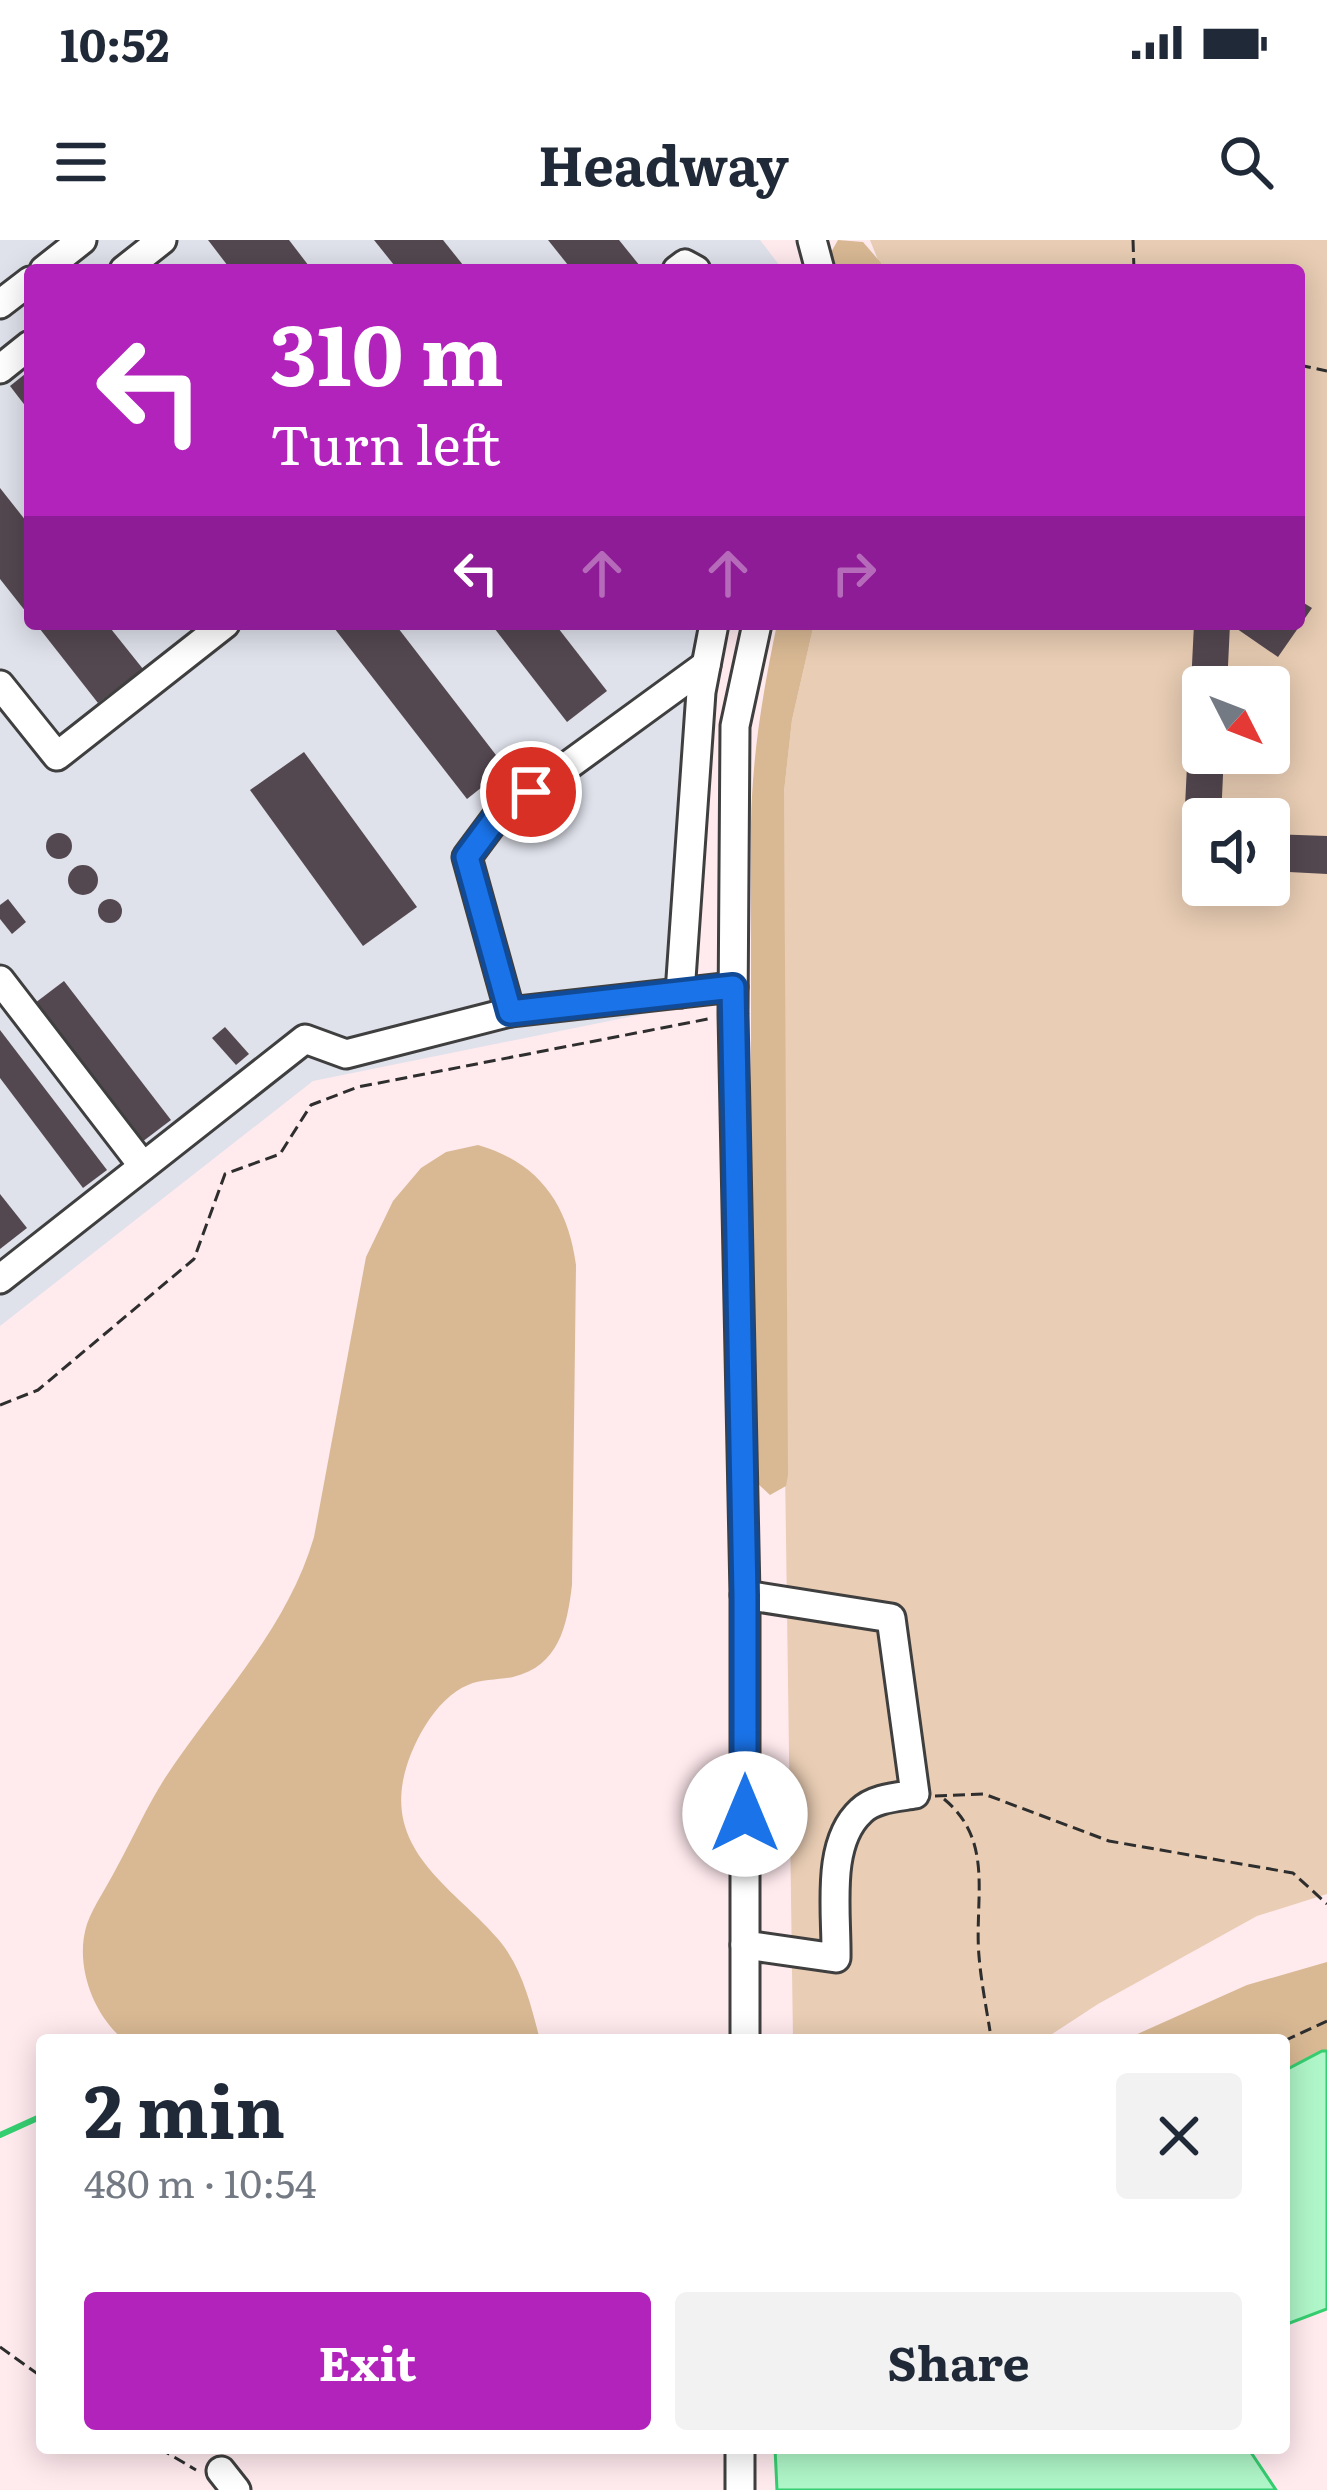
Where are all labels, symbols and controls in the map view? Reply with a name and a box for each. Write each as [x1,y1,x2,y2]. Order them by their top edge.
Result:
text: 10:52 [60,9,169,76]
text: Headway [538,122,789,203]
icon: menu [48,129,114,195]
icon: search [1213,129,1279,195]
text: 310 m [270,287,504,412]
icon: left [72,312,228,468]
text: Turn left [270,401,501,482]
icon: left [443,540,509,606]
icon: ahead [569,540,635,606]
icon: ahead [695,540,761,606]
icon: right [821,540,887,606]
north arrow [1182,666,1290,774]
map controls [1182,666,1290,906]
pin [480,741,582,843]
icon: arrive [498,759,564,825]
button: sound [1182,798,1290,906]
position arrow [682,1751,808,1877]
text: 2 min [84,2053,285,2160]
button: close [1116,2073,1242,2199]
text: 480 m · 10:54 [84,2152,316,2210]
button: Exit [84,2292,651,2430]
button: Share [675,2292,1242,2430]

